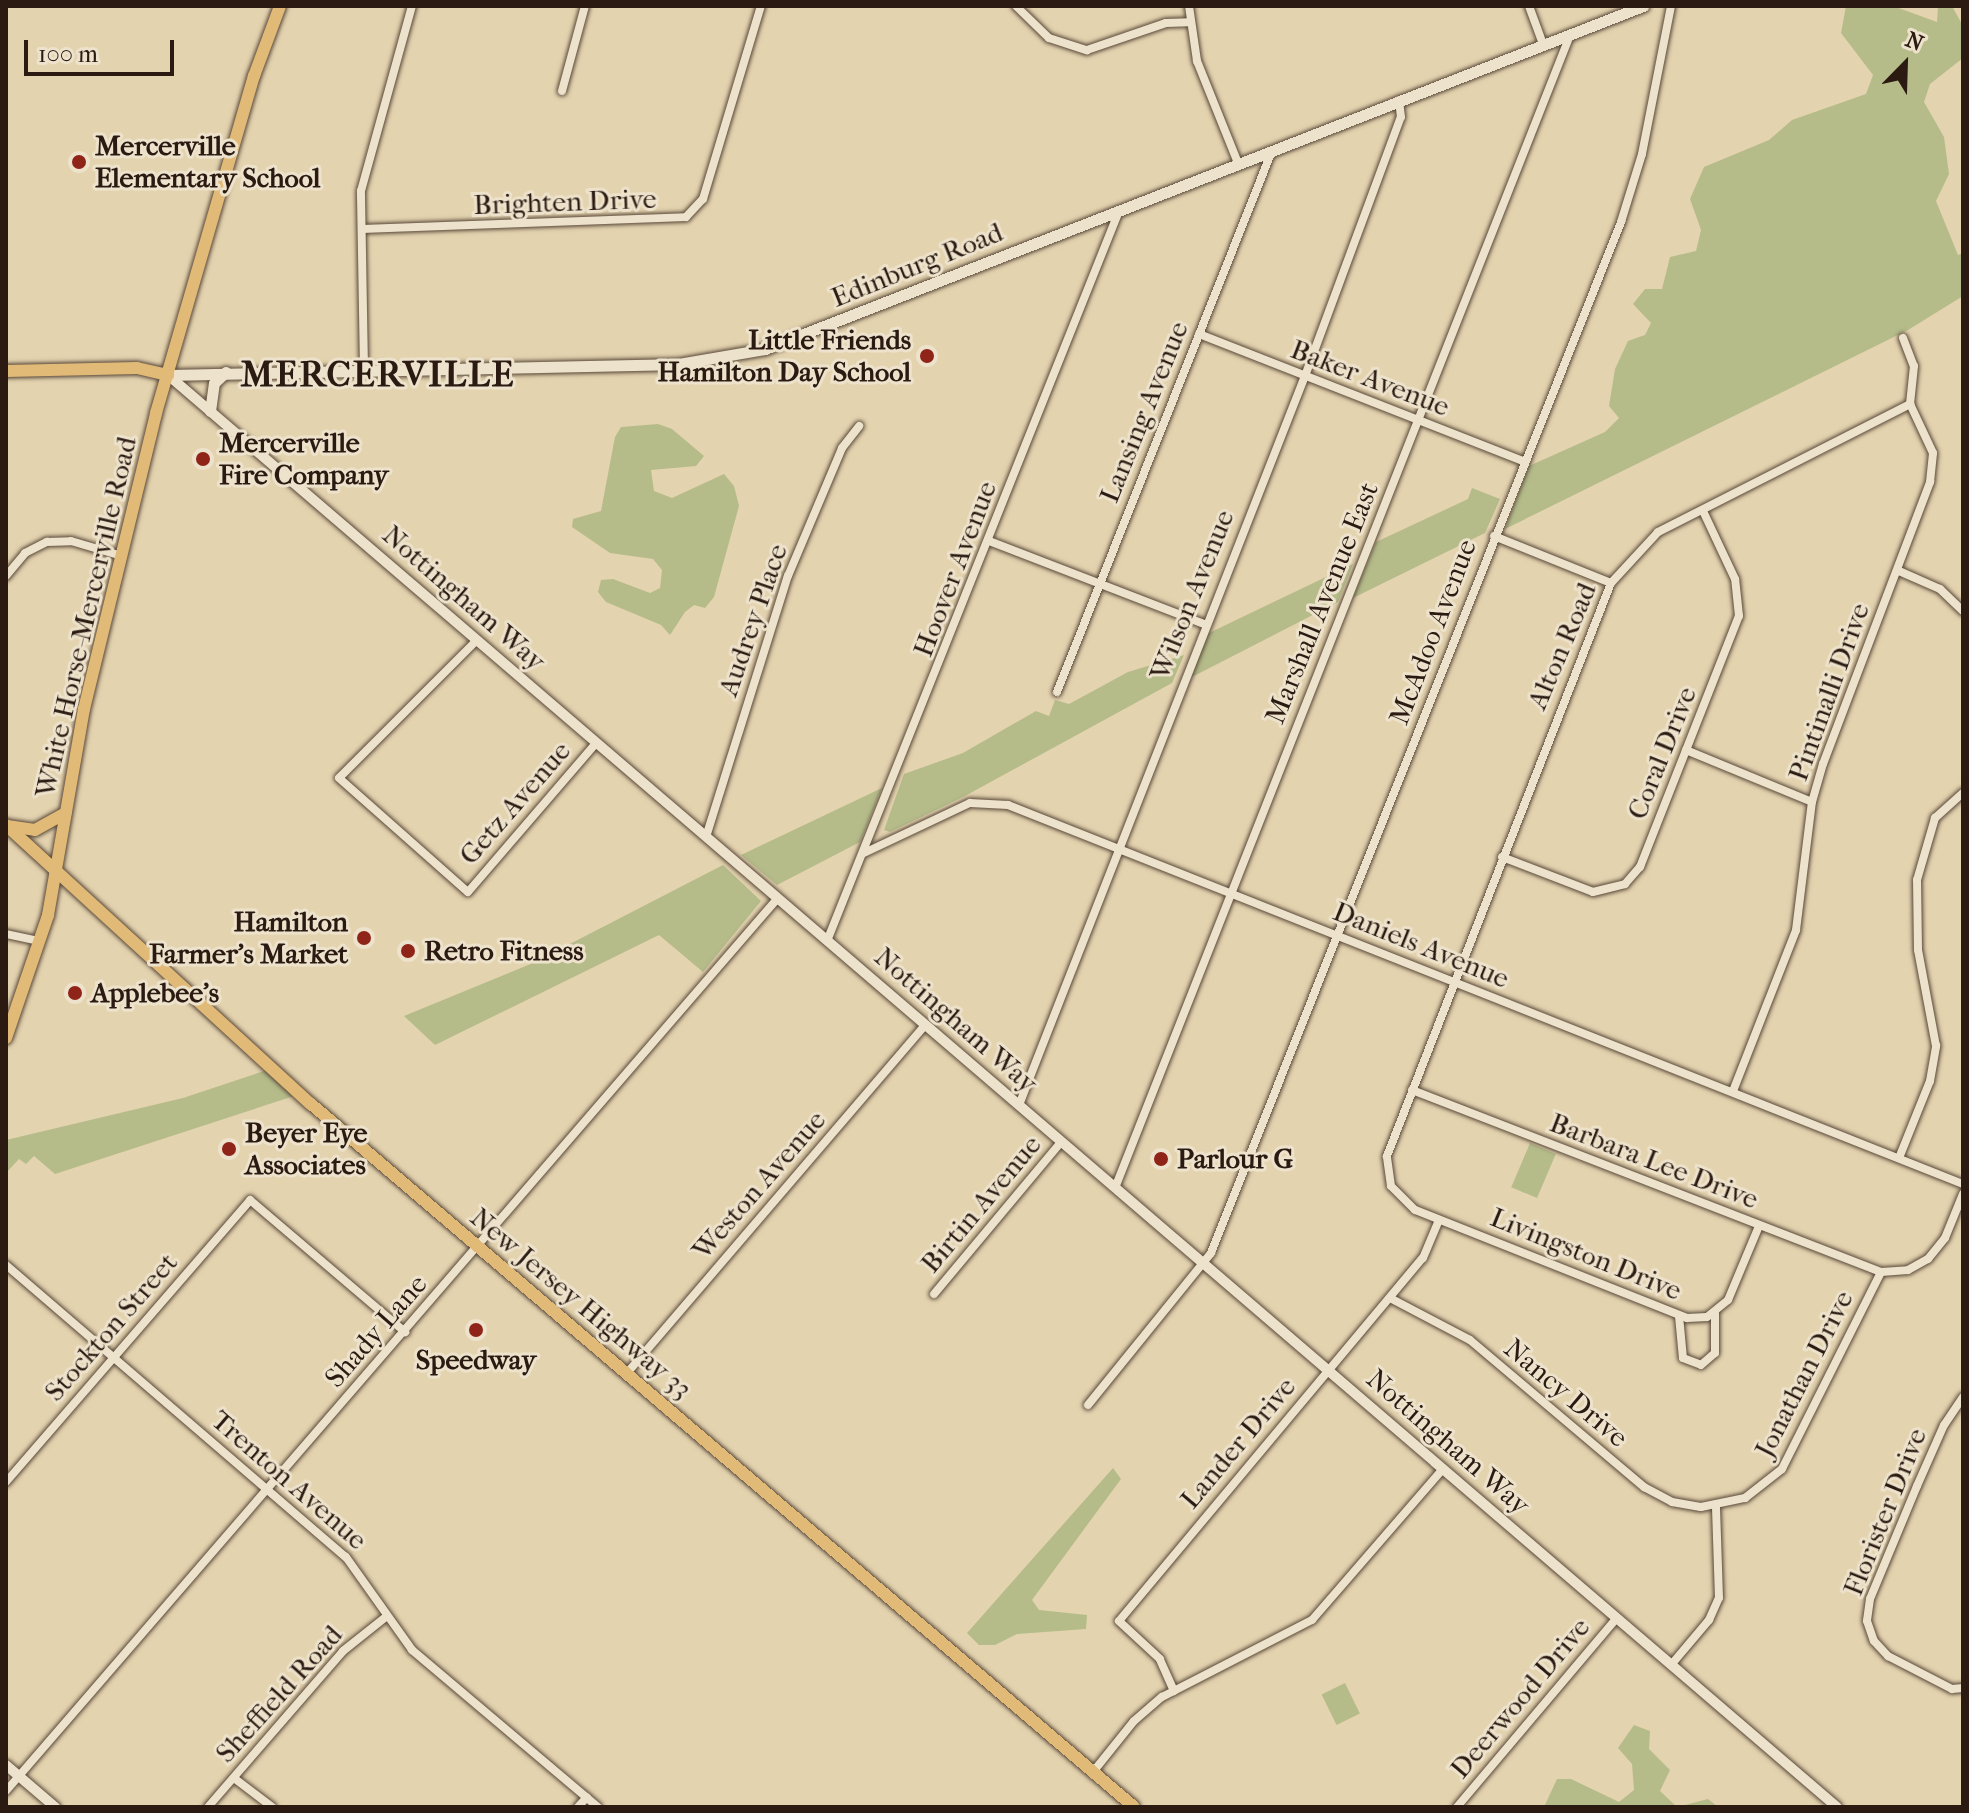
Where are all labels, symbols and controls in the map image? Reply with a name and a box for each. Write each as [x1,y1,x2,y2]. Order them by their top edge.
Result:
scale bar [28,24,178,74]
north arrow [1865,24,1945,104]
text: N [1902,27,1927,57]
text: 100 m [38,40,98,68]
place label: Mercerville Elementary School [95,129,321,195]
marker: Mercerville Elementary School [70,153,88,171]
street label: Brighten Drive [473,182,657,222]
street label: Edinburg Road [826,215,1008,315]
street label: Lansing Avenue [1092,317,1196,507]
place label: Little Friends Hamilton Day School [658,323,911,389]
street label: Baker Avenue [1286,332,1454,424]
marker: Little Friends Hamilton Day School [918,347,936,365]
district label: MERCERVILLE [240,353,516,397]
place label: Mercerville Fire Company [219,426,389,492]
street label: White Horse-Mercerville Road [28,433,144,801]
marker: Mercerville Fire Company [194,450,212,468]
street label: Hoover Avenue [906,476,1004,662]
street label: Marshall Avenue East [1258,477,1386,729]
street label: Wilson Avenue [1143,505,1241,685]
street label: Nottingham Way [376,518,552,678]
street label: McAdoo Avenue [1382,535,1484,729]
street label: Audrey Place [711,539,795,701]
street label: Alton Road [1520,578,1604,714]
street label: Pintinalli Drive [1781,598,1877,786]
street label: Coral Drive [1620,682,1704,824]
street label: Getz Avenue [452,734,578,872]
street label: Daniels Avenue [1328,894,1514,996]
place label: Hamilton Farmer's Market [149,905,348,971]
marker: Hamilton Farmer's Market [355,929,373,947]
place label: Retro Fitness [424,934,583,968]
street label: Nottingham Way [868,940,1044,1100]
marker: Retro Fitness [399,942,417,960]
place label: Applebee's [91,976,219,1010]
marker: Applebee's [66,984,84,1002]
street label: Weston Avenue [685,1104,833,1266]
street label: Barbara Lee Drive [1545,1106,1763,1216]
place label: Beyer Eye Associates [245,1116,367,1182]
street label: Birtin Avenue [914,1128,1048,1280]
marker: Beyer Eye Associates [220,1140,238,1158]
place label: Parlour G [1177,1142,1293,1176]
marker: Parlour G [1152,1150,1170,1168]
street label: New Jersey Highway 33 [463,1200,699,1406]
street label: Livingston Drive [1486,1200,1686,1308]
street label: Stockton Street [37,1246,185,1408]
street label: Shady Lane [318,1268,434,1394]
street label: Jonathan Drive [1748,1285,1860,1463]
marker: Speedway [467,1321,485,1339]
street label: Nancy Drive [1497,1332,1635,1454]
place label: Speedway [416,1343,536,1377]
street label: Nottingham Way [1360,1362,1536,1522]
street label: Lander Drive [1173,1370,1303,1516]
street label: Trenton Avenue [204,1403,374,1557]
street label: Florister Drive [1836,1423,1934,1601]
street label: Deerwood Drive [1443,1611,1597,1785]
street label: Sheffield Road [209,1618,349,1770]

